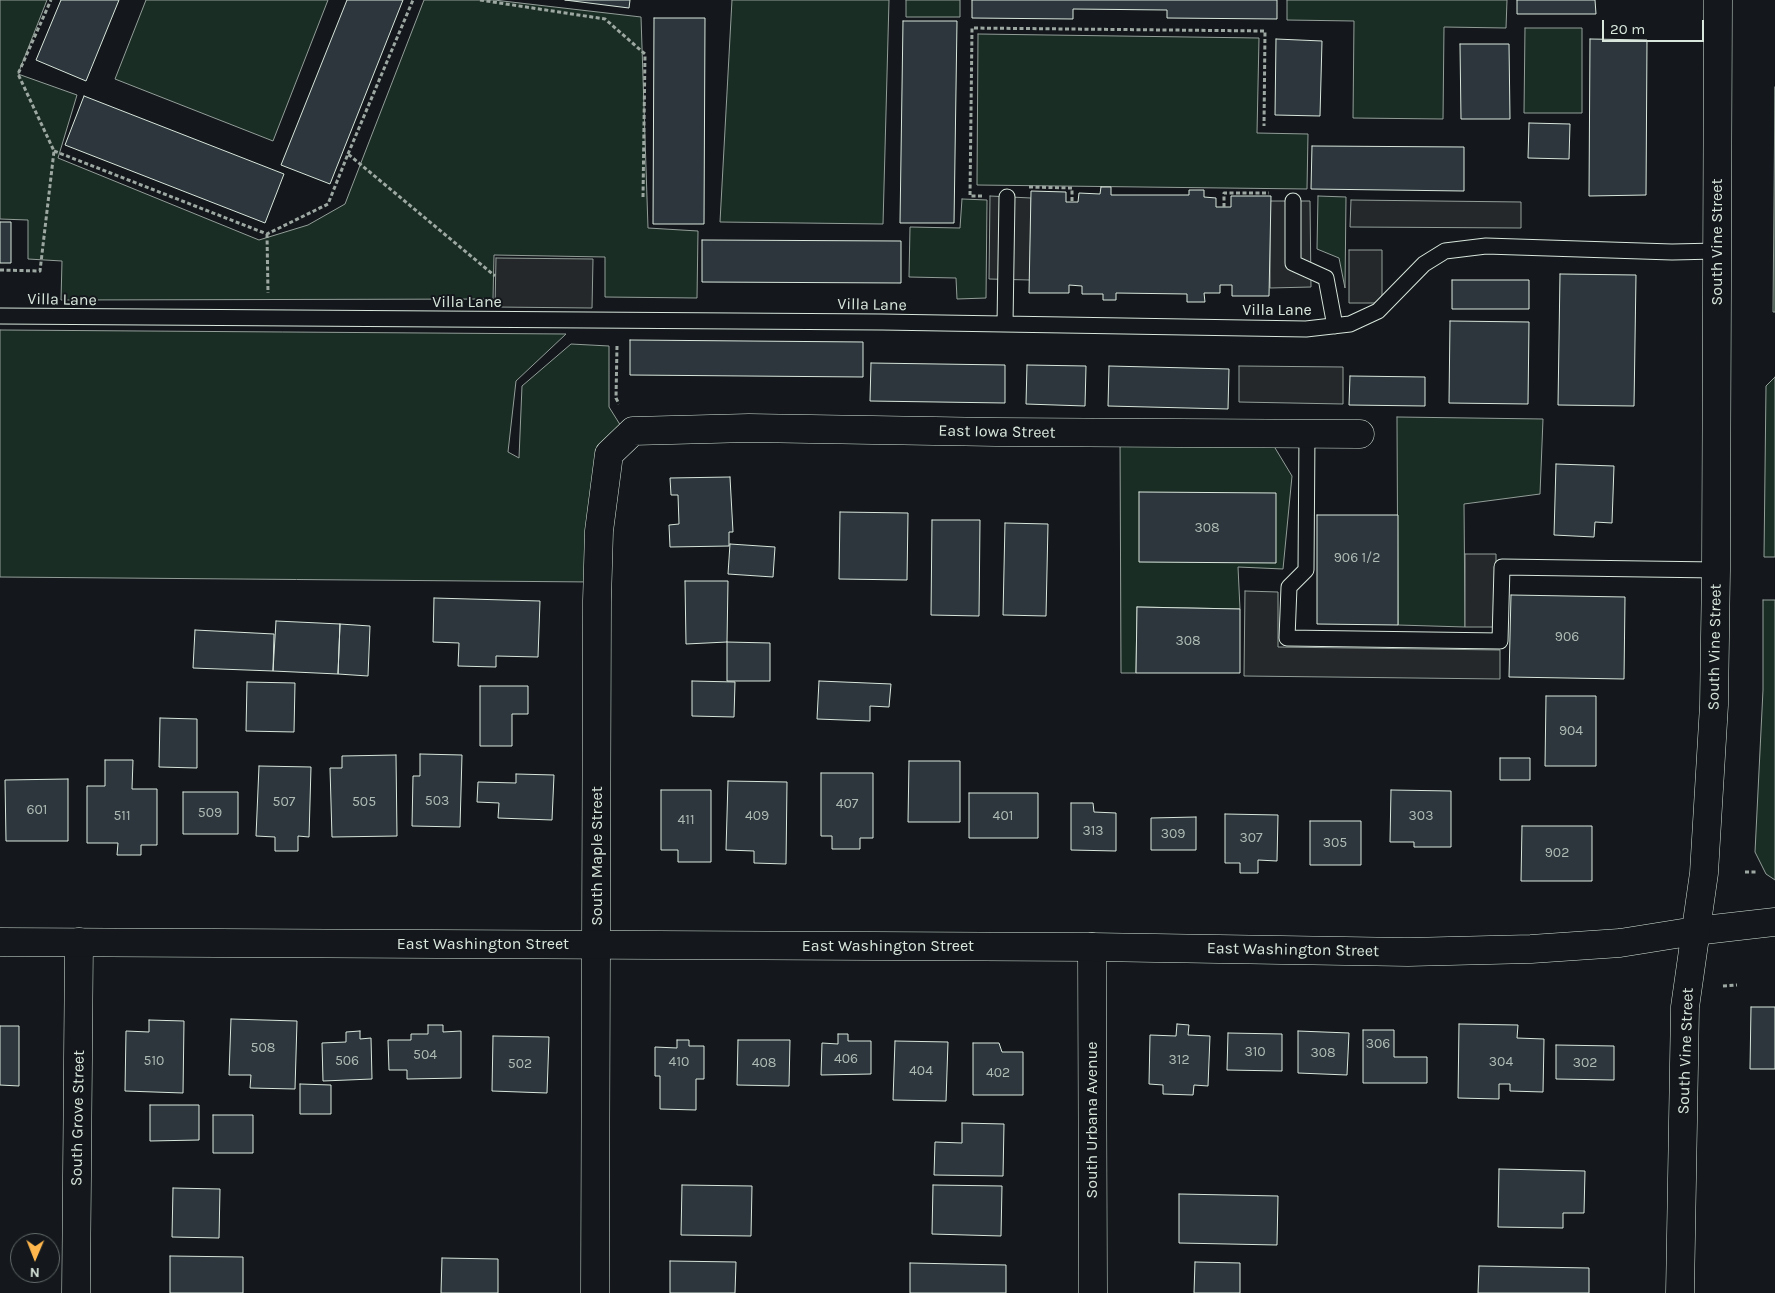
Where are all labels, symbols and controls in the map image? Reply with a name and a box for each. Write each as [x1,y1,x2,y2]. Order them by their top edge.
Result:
scale bar [1605,10,1708,42]
text: 20 m [1610,20,1645,38]
street label: South Vine Street [1707,179,1727,305]
street label: Villa Lane [27,290,97,310]
street label: Villa Lane [432,292,502,312]
street label: Villa Lane [837,295,907,315]
street label: Villa Lane [1242,300,1312,320]
street label: East Iowa Street [938,421,1056,443]
house number: 308 [1194,520,1220,536]
house number: 906 1/2 [1334,550,1380,566]
street label: South Vine Street [1704,583,1726,711]
house number: 906 [1555,629,1579,645]
house number: 308 [1175,633,1201,649]
house number: 904 [1559,723,1583,739]
street label: South Maple Street [587,786,607,926]
house number: 503 [425,793,449,809]
house number: 507 [273,794,295,810]
house number: 505 [352,794,376,810]
house number: 407 [836,796,858,812]
house number: 601 [27,802,47,818]
house number: 509 [198,805,222,821]
house number: 511 [113,808,131,824]
house number: 409 [745,808,769,824]
house number: 401 [993,808,1013,824]
house number: 303 [1409,808,1433,824]
house number: 411 [677,812,695,828]
house number: 313 [1082,823,1104,839]
house number: 309 [1161,826,1185,842]
house number: 307 [1239,830,1263,846]
house number: 305 [1323,835,1347,851]
house number: 902 [1545,845,1569,861]
street label: East Washington Street [397,934,569,954]
street label: East Washington Street [802,936,974,956]
street label: East Washington Street [1207,939,1379,961]
street label: South Vine Street [1674,987,1698,1115]
house number: 306 [1366,1036,1390,1052]
house number: 508 [251,1040,275,1056]
street label: South Urbana Avenue [1082,1041,1102,1199]
house number: 310 [1244,1044,1266,1060]
house number: 308 [1310,1045,1336,1061]
house number: 504 [413,1047,437,1063]
street label: South Grove Street [67,1050,89,1186]
house number: 406 [834,1051,858,1067]
house number: 312 [1168,1052,1190,1068]
house number: 510 [144,1053,164,1069]
house number: 506 [335,1053,359,1069]
house number: 410 [669,1054,689,1070]
house number: 304 [1489,1054,1513,1070]
house number: 408 [752,1055,776,1071]
house number: 302 [1573,1055,1597,1071]
house number: 502 [508,1056,532,1072]
house number: 404 [909,1063,933,1079]
house number: 402 [986,1065,1010,1081]
north arrow [10,1233,60,1283]
text: N [30,1264,40,1281]

